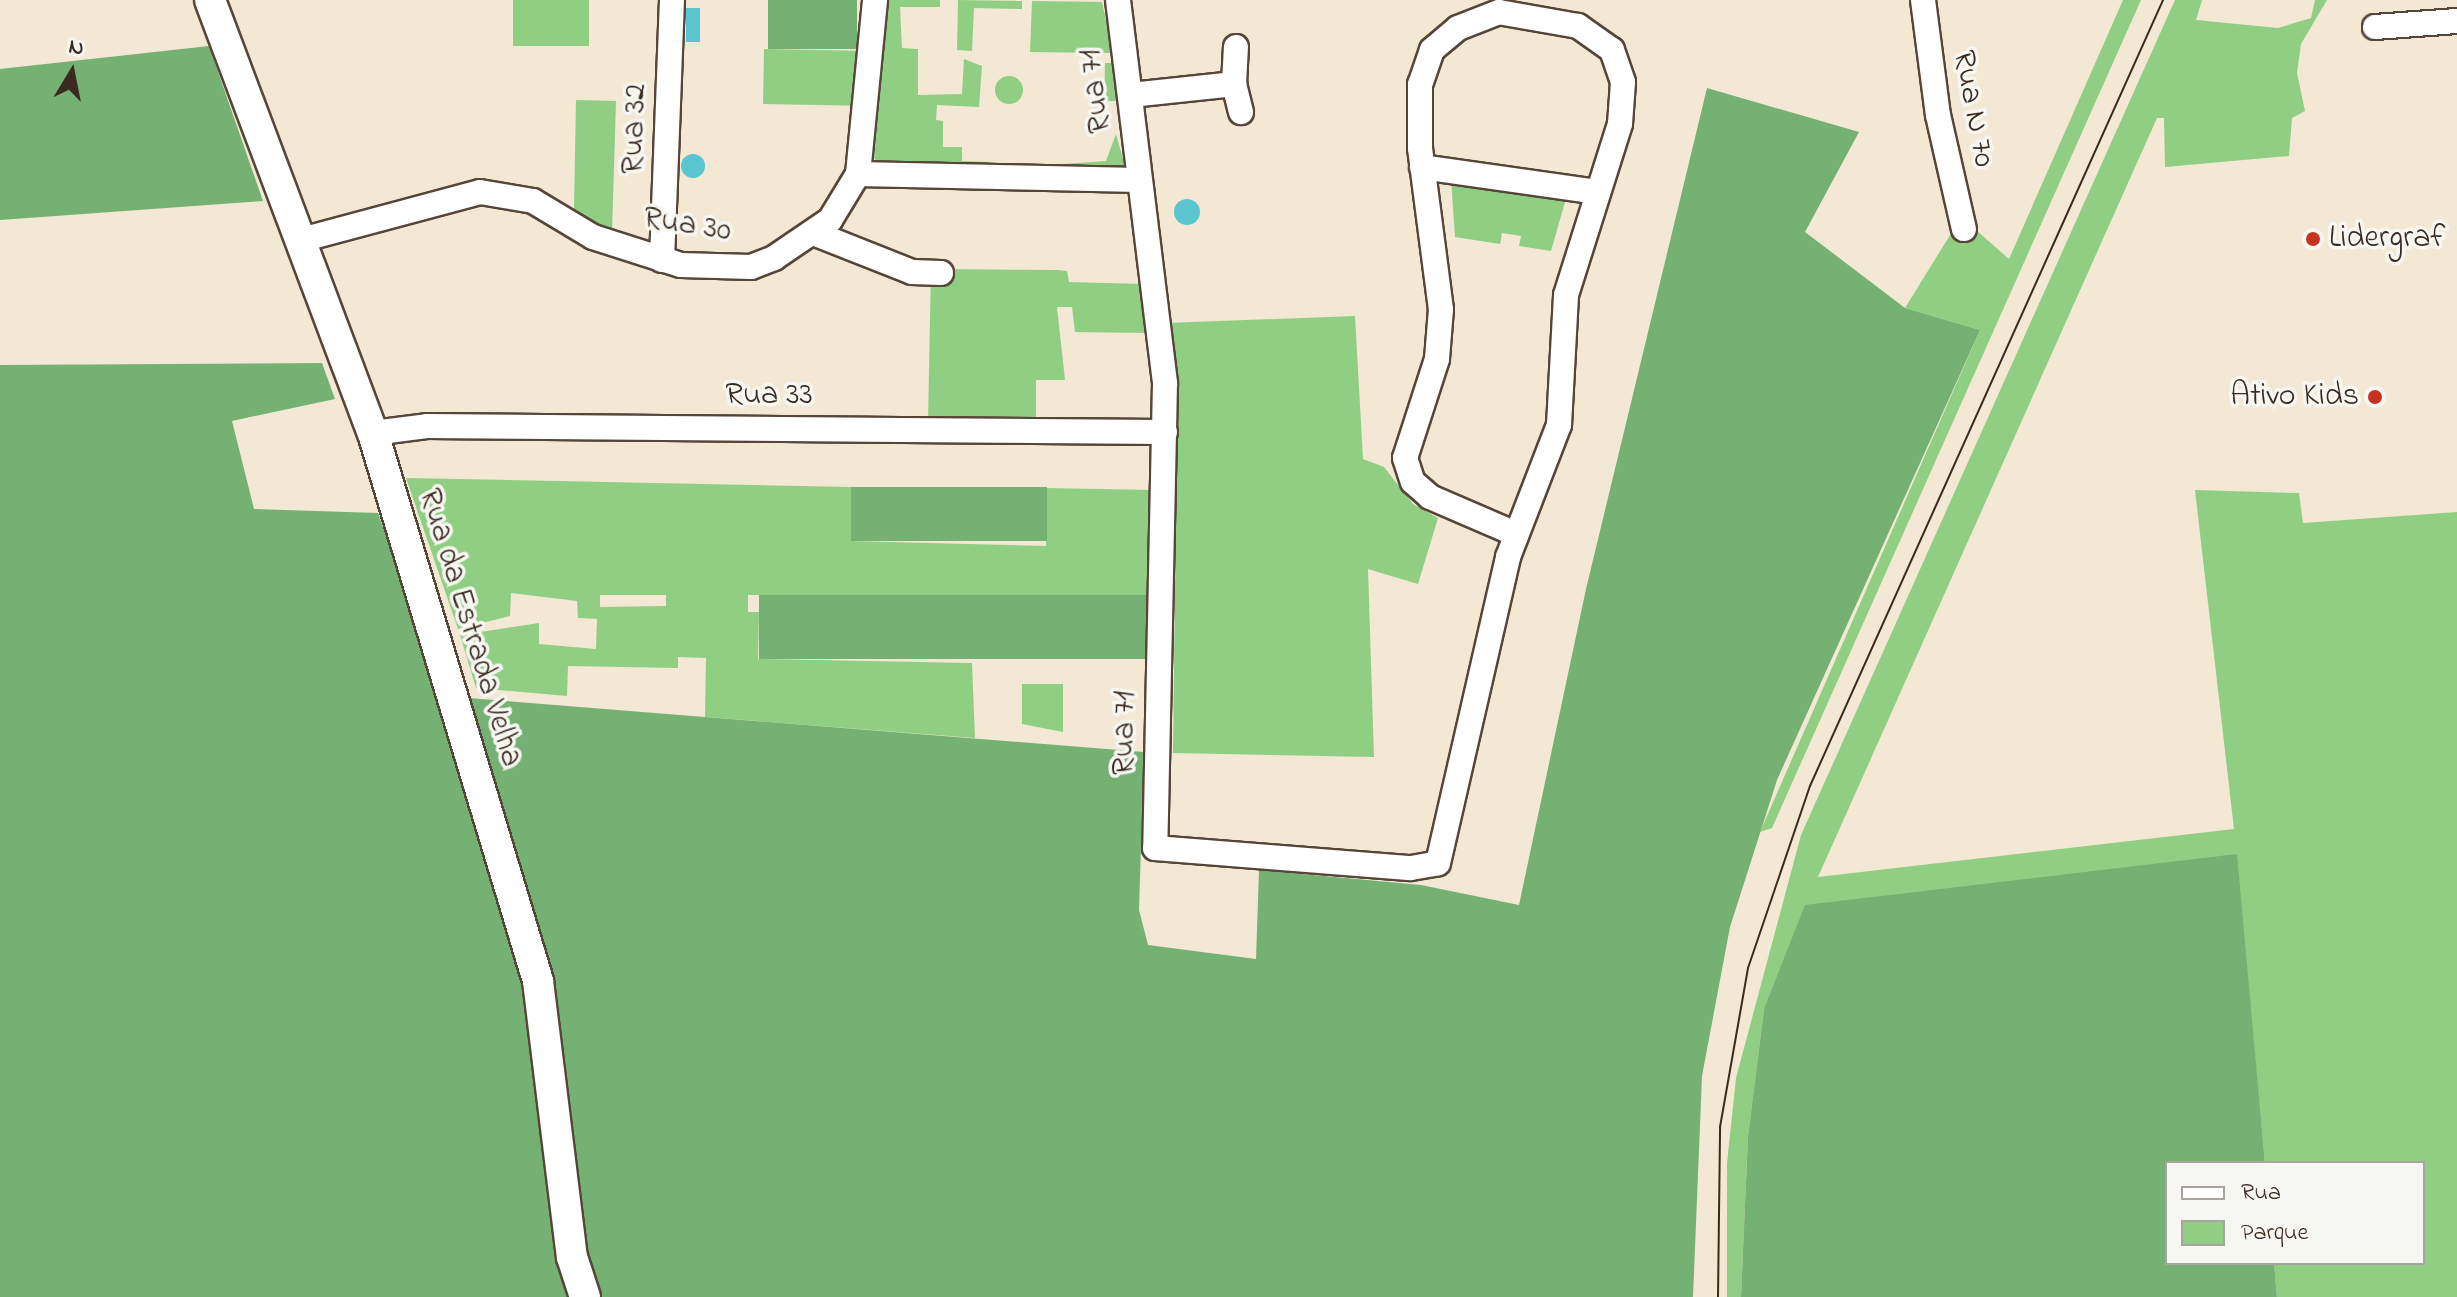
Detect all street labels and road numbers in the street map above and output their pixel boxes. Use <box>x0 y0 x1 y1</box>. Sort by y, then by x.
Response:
street label: Rua 71 <box>1073 47 1121 135</box>
street label: Rua N 70 <box>1942 48 2002 170</box>
street label: Rua 32 <box>615 83 657 175</box>
street label: Rua 30 <box>640 200 734 252</box>
street label: Rua 33 <box>725 377 813 415</box>
street label: Rua da Estrada Velha <box>408 484 530 772</box>
street label: Rua 71 <box>1106 690 1146 776</box>

